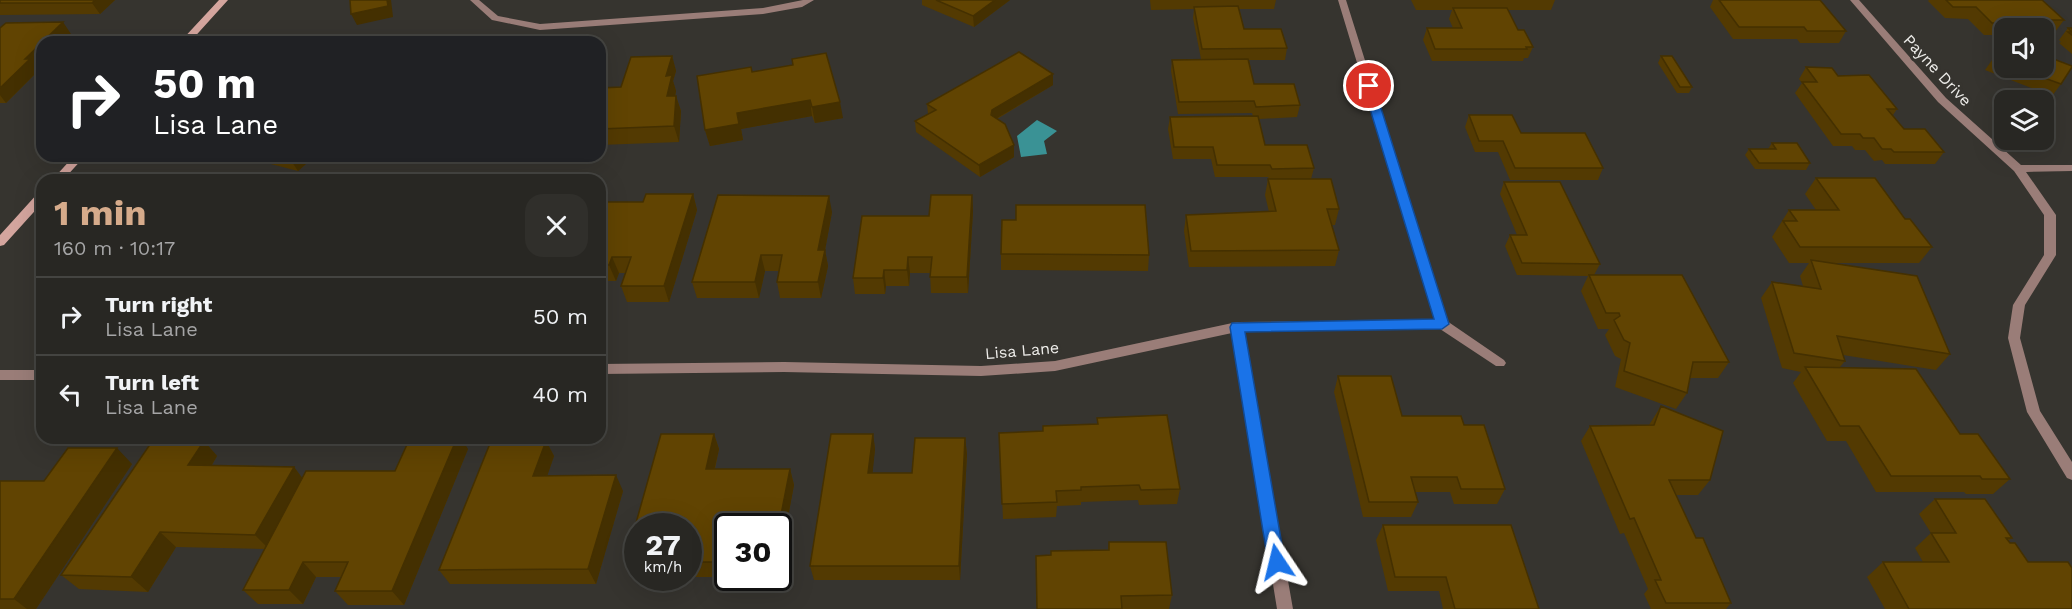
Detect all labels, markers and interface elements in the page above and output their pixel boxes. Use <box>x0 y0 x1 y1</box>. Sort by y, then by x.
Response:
map controls <box>1994 18 2054 150</box>
button: sound <box>1994 18 2054 78</box>
street label: Payne Drive <box>1900 31 1976 110</box>
text: 50 m <box>153 59 256 108</box>
icon: right <box>54 60 132 138</box>
pin <box>1343 60 1394 111</box>
icon: arrive <box>1352 69 1385 102</box>
button: layers <box>1994 90 2054 150</box>
text: Lisa Lane <box>153 109 278 141</box>
text: 1 min <box>54 192 146 234</box>
button: close <box>525 194 588 257</box>
text: 160 m · 10:17 <box>54 236 175 260</box>
text: Turn right <box>105 292 212 317</box>
icon: right <box>54 300 87 333</box>
text: 50 m <box>533 304 588 329</box>
text: Lisa Lane <box>105 317 198 341</box>
street label: Lisa Lane <box>984 338 1060 363</box>
text: Turn left <box>105 370 199 395</box>
icon: left <box>54 378 87 411</box>
text: 40 m <box>532 382 588 407</box>
text: Lisa Lane <box>105 395 198 419</box>
speed limit sign: 30 <box>714 513 792 591</box>
text: 27 <box>645 527 681 562</box>
position arrow <box>1245 530 1309 594</box>
text: km/h <box>644 558 682 576</box>

